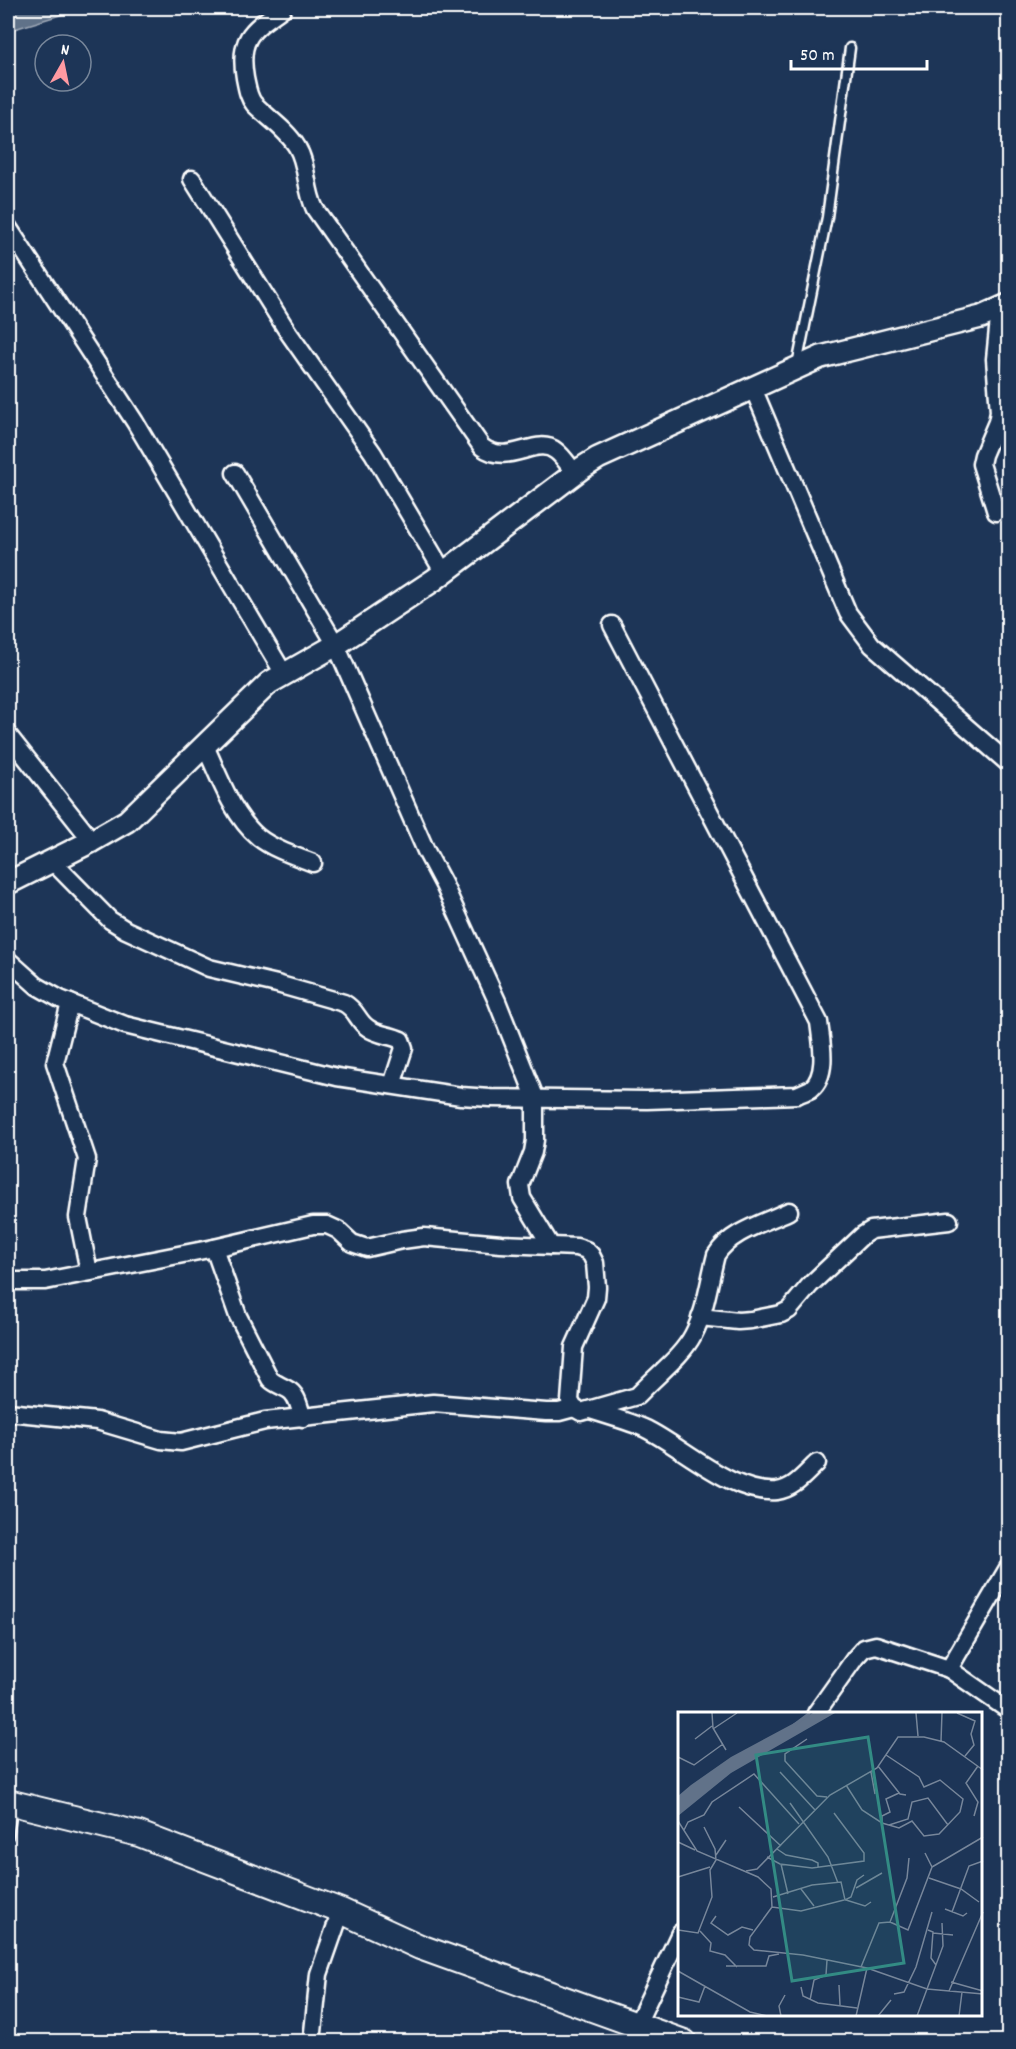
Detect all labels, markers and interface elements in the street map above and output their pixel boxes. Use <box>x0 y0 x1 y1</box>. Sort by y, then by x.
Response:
north arrow <box>33 33 93 93</box>
scale bar <box>791 33 928 71</box>
text: N <box>59 39 71 63</box>
text: 50 m <box>800 44 835 69</box>
inset map <box>678 1712 983 2016</box>

